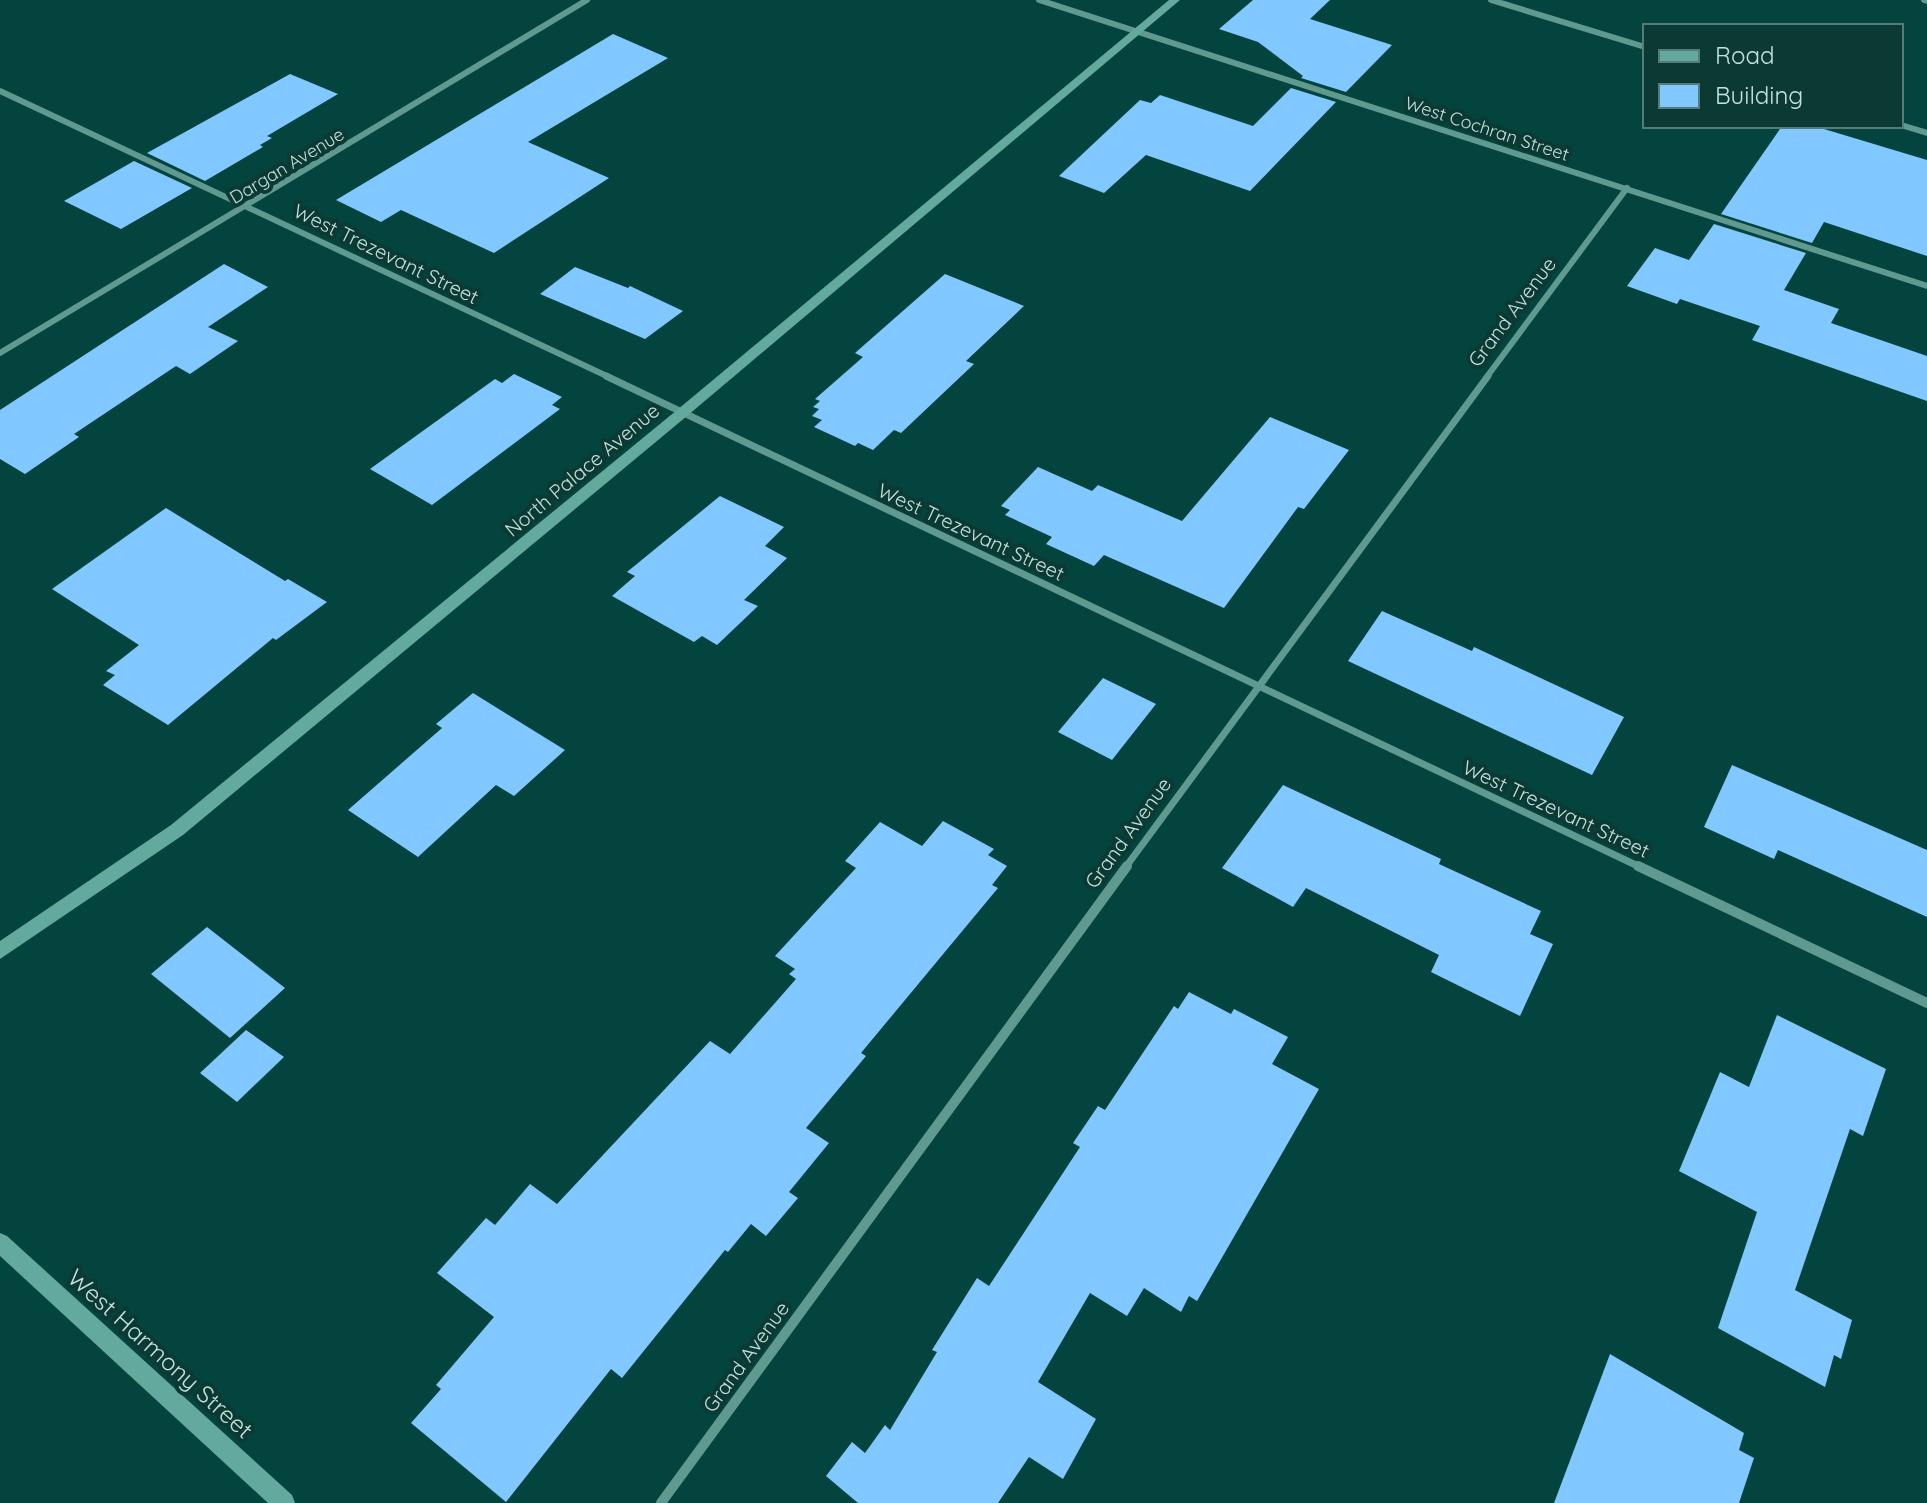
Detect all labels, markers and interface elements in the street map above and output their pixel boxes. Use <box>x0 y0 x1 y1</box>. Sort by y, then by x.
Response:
legend <box>1643 24 1903 128</box>
text: Road <box>1715 40 1775 70</box>
text: Building <box>1715 80 1803 110</box>
street label: West Cochran Street <box>1402 91 1572 166</box>
street label: Dargan Avenue <box>225 122 348 209</box>
street label: West Trezevant Street <box>289 198 483 309</box>
street label: Grand Avenue <box>1462 252 1561 372</box>
street label: North Palace Avenue <box>499 398 664 542</box>
street label: West Trezevant Street <box>874 477 1069 586</box>
street label: West Trezevant Street <box>1459 754 1654 863</box>
street label: Grand Avenue <box>1079 772 1176 893</box>
street label: West Harmony Street <box>62 1262 260 1444</box>
street label: Grand Avenue <box>697 1296 794 1417</box>

